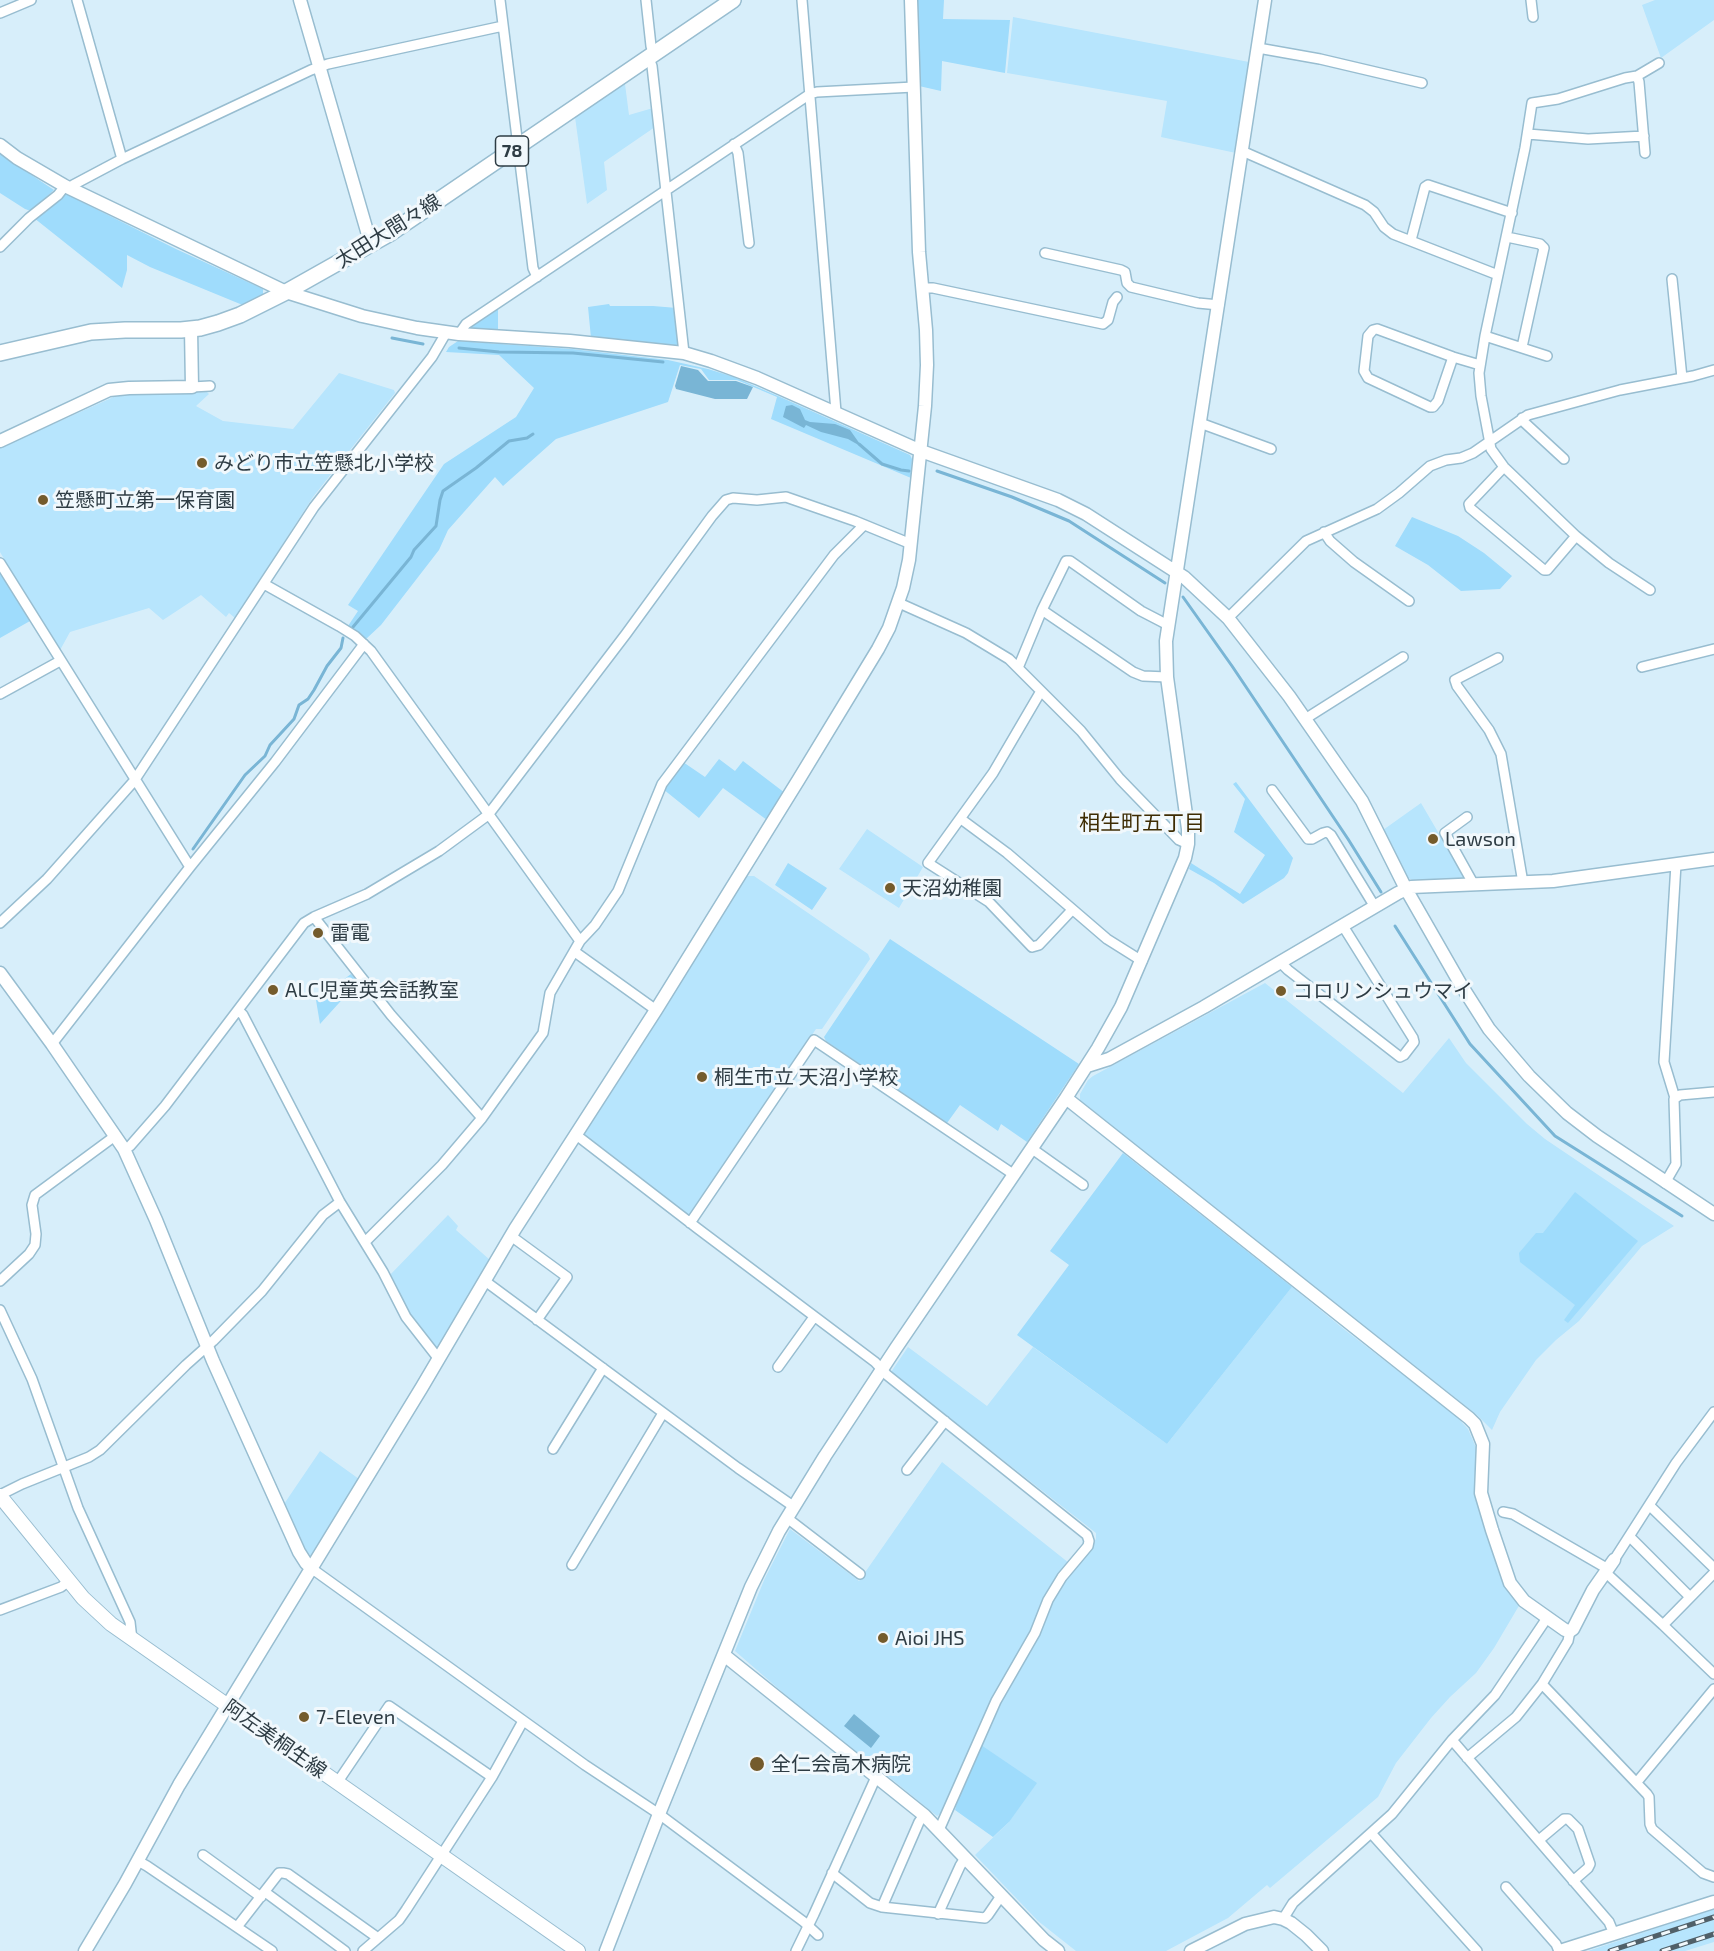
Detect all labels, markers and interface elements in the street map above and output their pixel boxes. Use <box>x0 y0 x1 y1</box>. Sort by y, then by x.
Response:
road number: 78 <box>496 136 528 166</box>
street label: 太田大間々線 <box>331 189 445 273</box>
place label: みどり市立笠懸北小学校 <box>214 451 434 475</box>
marker: みどり市立笠懸北小学校 <box>195 456 209 470</box>
place label: 笠懸町立第一保育園 <box>55 488 235 512</box>
marker: 笠懸町立第一保育園 <box>36 493 50 507</box>
district label: 相生町五丁目 <box>1079 810 1205 836</box>
place label: Lawson <box>1445 827 1516 851</box>
marker: Lawson <box>1426 832 1440 846</box>
place label: 天沼幼稚園 <box>902 876 1002 900</box>
marker: 天沼幼稚園 <box>883 881 897 895</box>
place label: 雷電 <box>330 921 370 945</box>
marker: 雷電 <box>311 926 325 940</box>
place label: ALC児童英会話教室 <box>285 978 459 1002</box>
place label: コロリンシュウマイ <box>1293 979 1473 1003</box>
marker: ALC児童英会話教室 <box>266 983 280 997</box>
marker: コロリンシュウマイ <box>1274 984 1288 998</box>
place label: 桐生市立 天沼小学校 <box>714 1065 898 1089</box>
marker: 桐生市立 天沼小学校 <box>695 1070 709 1084</box>
place label: Aioi JHS <box>895 1626 965 1650</box>
marker: Aioi JHS <box>876 1631 890 1645</box>
street label: 阿左美桐生線 <box>219 1695 331 1783</box>
place label: 7-Eleven <box>316 1705 395 1729</box>
marker: 7-Eleven <box>297 1710 311 1724</box>
place label: 全仁会高木病院 <box>771 1752 911 1776</box>
marker: 全仁会高木病院 <box>748 1755 766 1773</box>

